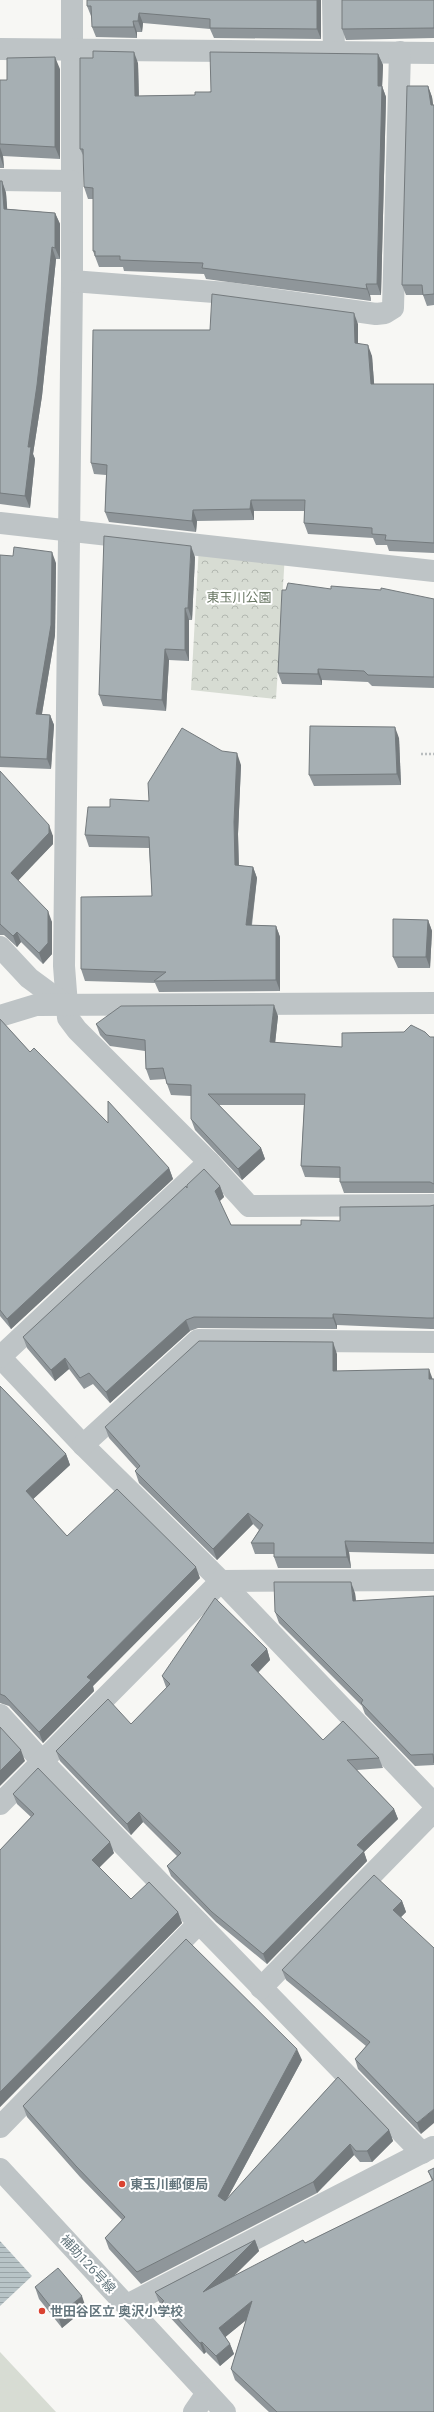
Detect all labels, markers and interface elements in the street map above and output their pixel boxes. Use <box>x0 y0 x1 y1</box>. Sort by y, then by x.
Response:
park label: 東玉川公園 <box>206 590 272 605</box>
place label: 東玉川郵便局 <box>130 2177 208 2192</box>
marker: 東玉川郵便局 <box>117 2179 127 2189</box>
street label: 補助126号線 <box>57 2232 119 2296</box>
place label: 世田谷区立 奥沢小学校 <box>50 2304 183 2319</box>
marker: 世田谷区立 奥沢小学校 <box>37 2306 47 2316</box>

